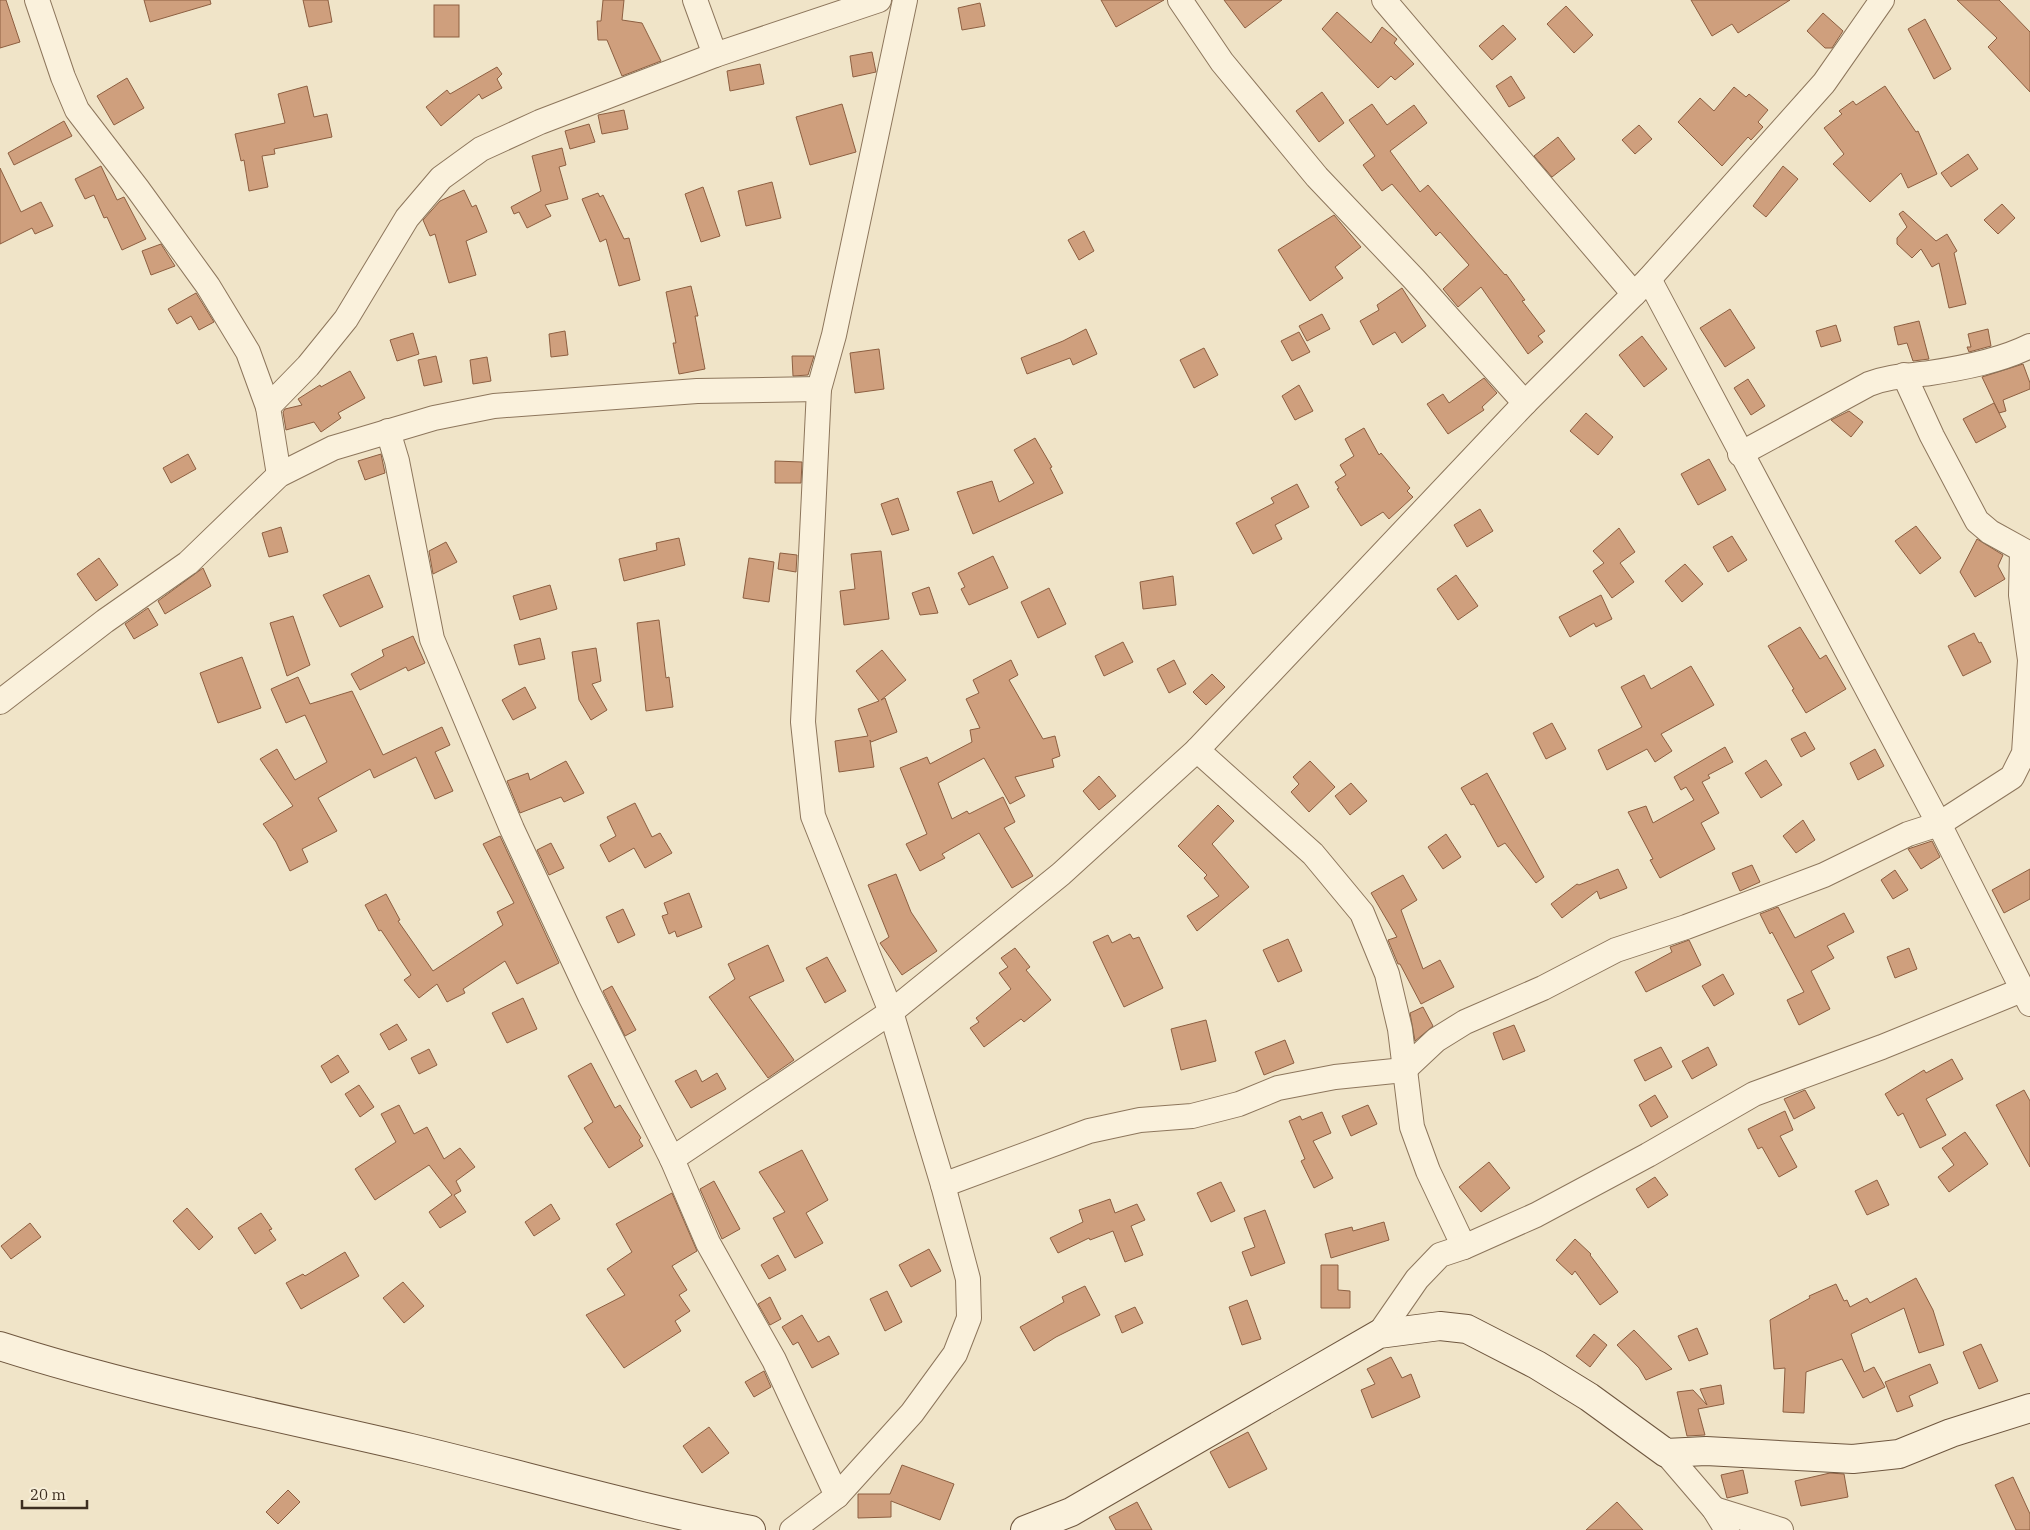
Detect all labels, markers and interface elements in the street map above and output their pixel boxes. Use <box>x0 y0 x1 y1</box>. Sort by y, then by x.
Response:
scale bar <box>22 1478 88 1510</box>
text: 20 m <box>30 1485 66 1504</box>

